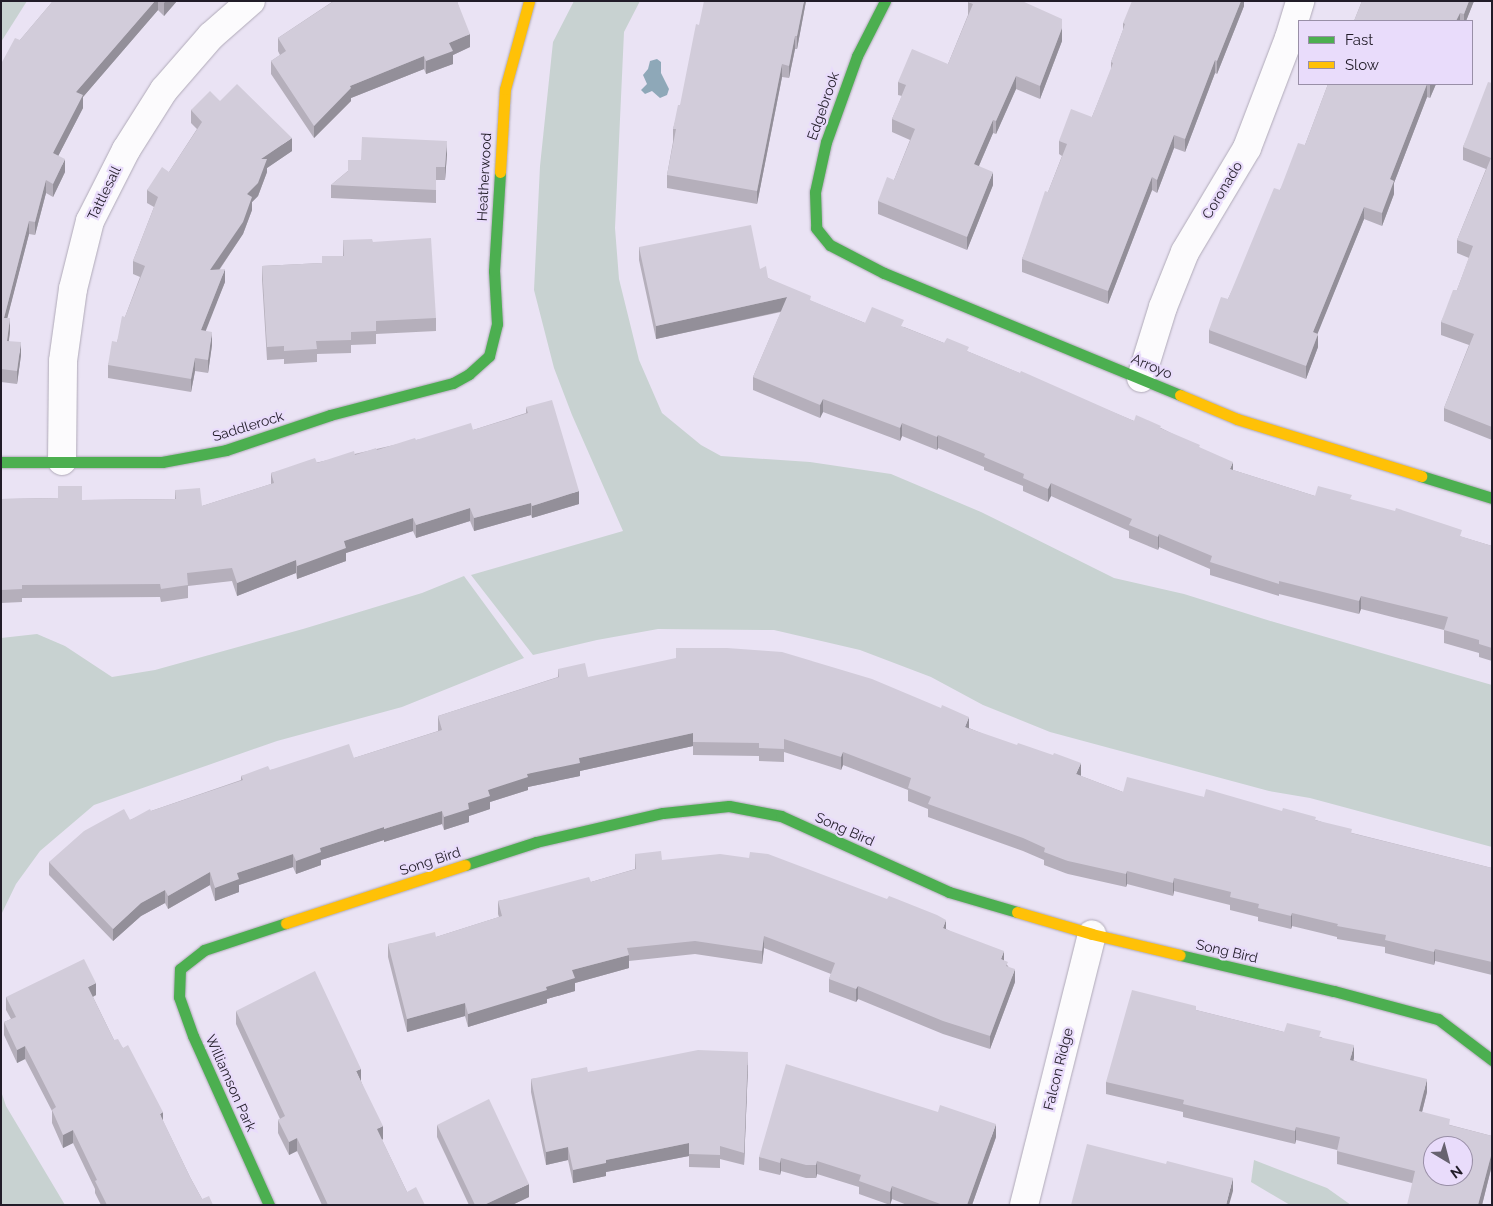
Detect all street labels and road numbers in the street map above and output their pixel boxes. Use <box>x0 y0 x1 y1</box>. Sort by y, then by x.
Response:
street label: Edgebrook <box>803 70 843 142</box>
street label: Heatherwood <box>473 132 495 222</box>
street label: Coronado <box>1198 158 1246 222</box>
street label: Tattlesall <box>84 163 124 223</box>
street label: Arroyo <box>1129 350 1175 382</box>
street label: Saddlerock <box>210 407 286 445</box>
street label: Song Bird <box>813 809 877 849</box>
street label: Song Bird <box>397 843 463 879</box>
street label: Song Bird <box>1194 936 1260 966</box>
street label: Falcon Ridge <box>1040 1026 1076 1112</box>
street label: Williamson Park <box>202 1032 260 1134</box>

